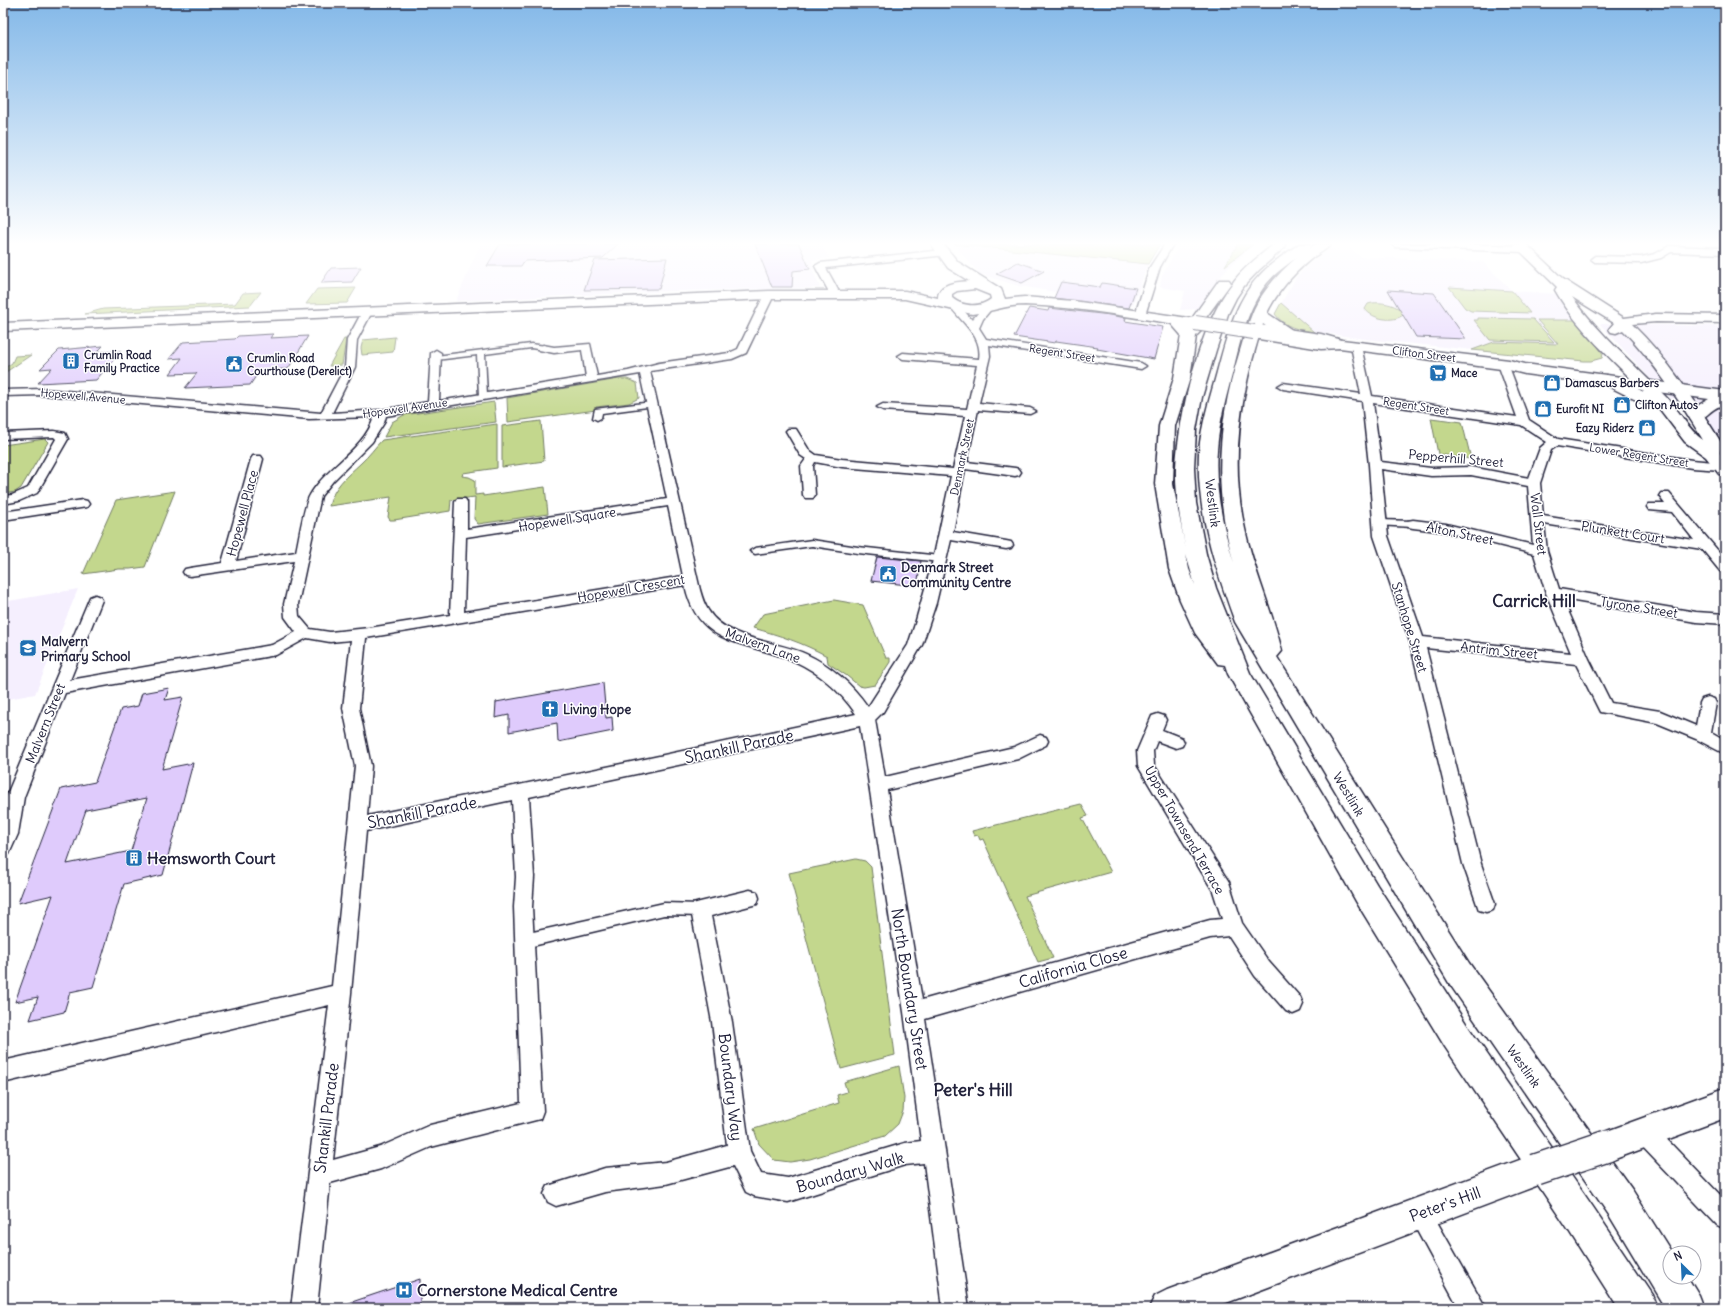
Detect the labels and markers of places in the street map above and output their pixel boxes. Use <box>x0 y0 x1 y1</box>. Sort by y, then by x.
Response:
place label: Crumlin Road Family Practice <box>84 348 160 376</box>
building icon: Crumlin Road Family Practice <box>61 351 81 371</box>
place label: Crumlin Road Courthouse (Derelict) <box>247 351 353 379</box>
public building icon: Crumlin Road Courthouse (Derelict) <box>224 354 244 374</box>
supermarket icon: Mace <box>1428 363 1448 383</box>
place label: Mace <box>1451 366 1477 380</box>
shop icon: Damascus Barbers <box>1542 373 1562 393</box>
place label: Damascus Barbers <box>1565 376 1659 390</box>
shop icon: Clifton Autos <box>1612 395 1632 415</box>
place label: Clifton Autos <box>1635 398 1698 412</box>
shop icon: Eurofit NI <box>1533 399 1553 419</box>
place label: Eurofit NI <box>1556 402 1604 416</box>
shop icon: Eazy Riderz <box>1637 418 1657 438</box>
place label: Eazy Riderz <box>1576 421 1635 436</box>
place label: Denmark Street Community Centre <box>901 559 1011 591</box>
public building icon: Denmark Street Community Centre <box>878 564 898 584</box>
place label: Malvern Primary School <box>41 633 131 665</box>
school or university icon: Malvern Primary School <box>18 638 38 658</box>
church icon: Living Hope <box>540 699 560 719</box>
place label: Living Hope <box>563 701 631 718</box>
building icon: Hemsworth Court <box>124 848 144 868</box>
place label: Hemsworth Court <box>147 848 276 868</box>
hospital icon: Cornerstone Medical Centre <box>394 1280 414 1300</box>
place label: Cornerstone Medical Centre <box>417 1280 618 1300</box>

